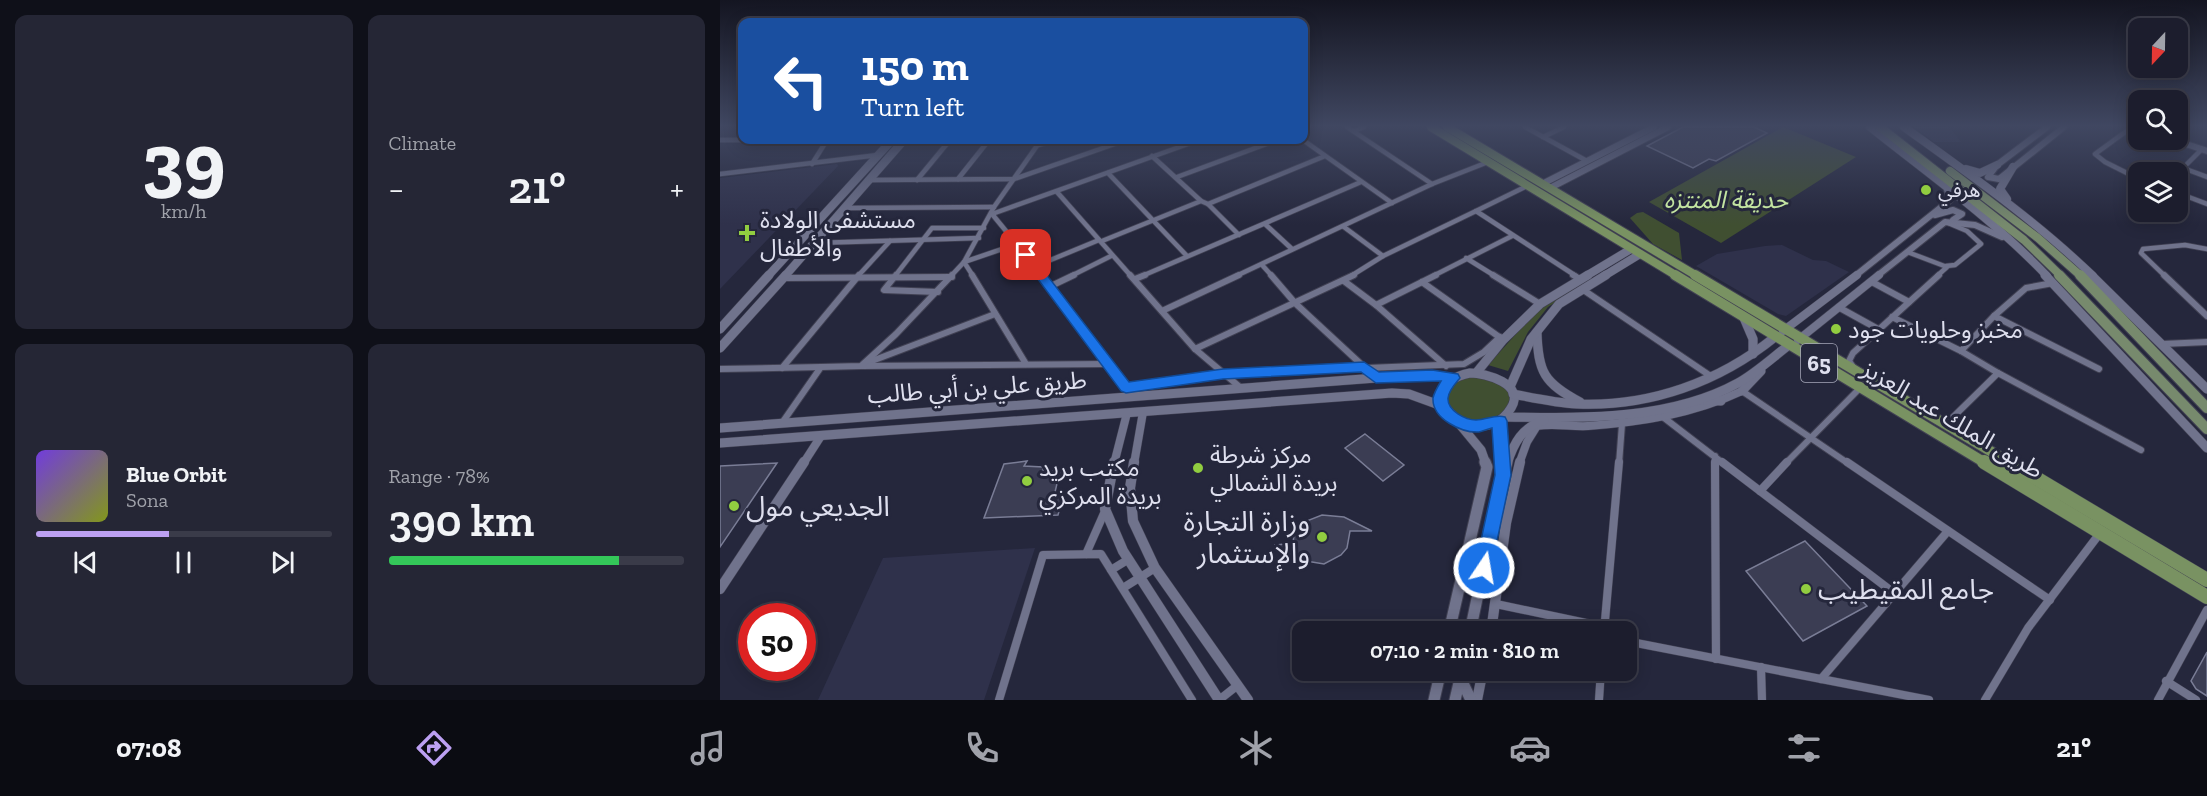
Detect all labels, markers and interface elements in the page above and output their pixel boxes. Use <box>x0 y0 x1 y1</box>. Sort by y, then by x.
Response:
north arrow <box>2128 18 2188 78</box>
map controls <box>2128 18 2188 222</box>
text: 150 m <box>861 40 969 91</box>
icon: left <box>762 42 840 120</box>
button: search <box>2128 90 2188 150</box>
text: Turn left <box>861 91 964 123</box>
text: 39 <box>142 113 225 207</box>
text: Climate <box>389 131 456 155</box>
text: 21° <box>508 161 566 215</box>
button: layers <box>2128 162 2188 222</box>
text: − <box>389 169 404 208</box>
text: + <box>670 169 684 208</box>
place label: هرفي <box>1938 178 1980 206</box>
marker: هرفي <box>1919 183 1933 197</box>
park label: حديقة المنتزه <box>1664 185 1789 214</box>
text: km/h <box>161 199 207 223</box>
place label: مستشفى الولادة والأطفال <box>760 205 916 262</box>
marker: مستشفى الولادة والأطفال <box>738 224 756 242</box>
pin <box>1000 229 1051 280</box>
icon: arrive <box>1009 238 1042 271</box>
place label: مخبز وحلويات جود <box>1848 315 2023 344</box>
marker: مخبز وحلويات جود <box>1829 322 1843 336</box>
road number: 65 <box>1801 344 1837 382</box>
street label: طريق الملك عبد العزيز <box>1856 353 2049 485</box>
street label: طريق علي بن أبي طالب <box>866 364 1088 414</box>
place label: مركز شرطة بريدة الشمالي <box>1210 440 1337 501</box>
place label: مكتب بريد بريدة المركزي <box>1039 453 1161 514</box>
text: Blue Orbit <box>126 461 226 488</box>
marker: مركز شرطة بريدة الشمالي <box>1191 461 1205 475</box>
text: Range · 78% <box>389 464 490 488</box>
marker: مكتب بريد بريدة المركزي <box>1020 474 1034 488</box>
text: Sona <box>126 488 168 512</box>
place label: الجديعي مول <box>746 490 890 527</box>
text: 390 km <box>389 494 534 548</box>
marker: الجديعي مول <box>727 499 741 513</box>
place label: وزارة التجارة والإستثمار <box>1184 505 1310 572</box>
marker: وزارة التجارة والإستثمار <box>1315 530 1329 544</box>
position arrow <box>1452 536 1516 600</box>
icon: previous <box>69 546 102 579</box>
icon: pause <box>167 546 200 579</box>
icon: next <box>266 546 299 579</box>
place label: جامع المقيطيب <box>1818 573 1994 610</box>
marker: جامع المقيطيب <box>1799 582 1813 596</box>
speed limit sign: 50 <box>738 603 816 681</box>
text: 07:10 · 2 min · 810 m <box>1370 637 1559 664</box>
icon: directions <box>413 727 455 769</box>
icon: music <box>687 727 729 769</box>
icon: phone <box>961 727 1003 769</box>
icon: climate <box>1235 727 1277 769</box>
icon: car <box>1509 727 1551 769</box>
icon: filters <box>1783 727 1825 769</box>
text: 07:08 <box>116 732 182 764</box>
text: 21° <box>2056 732 2091 764</box>

